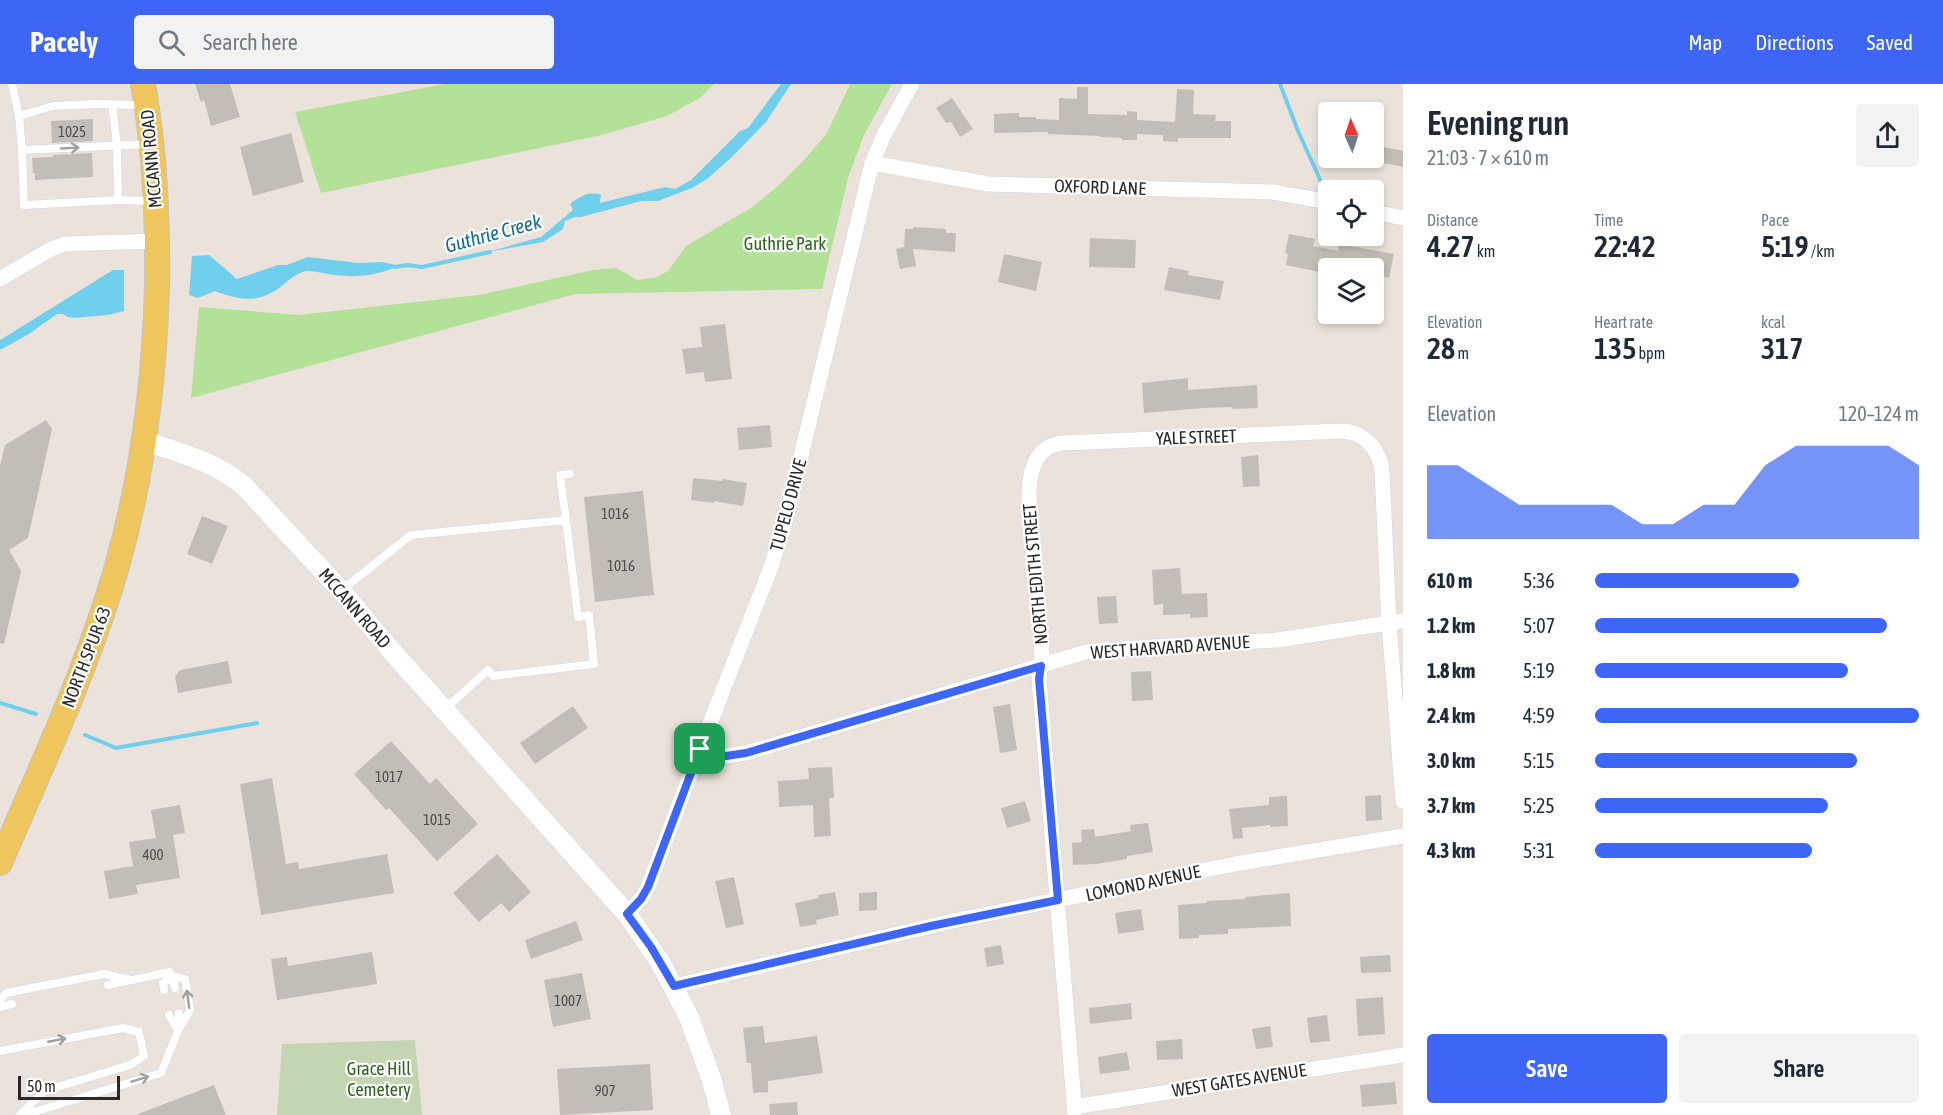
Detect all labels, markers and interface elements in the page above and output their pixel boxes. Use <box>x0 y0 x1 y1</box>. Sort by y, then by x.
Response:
search box <box>134 15 554 69</box>
text: Pacely <box>30 26 98 58</box>
icon: search <box>155 26 188 59</box>
text: Search here <box>203 29 298 55</box>
text: Map <box>1688 30 1722 54</box>
text: Directions <box>1755 30 1834 54</box>
text: Saved <box>1867 30 1913 54</box>
north arrow <box>1318 102 1384 168</box>
map controls <box>1318 102 1384 324</box>
text: Evening run <box>1427 104 1569 142</box>
button: share <box>1856 104 1919 167</box>
street label: MCCANN ROAD <box>136 109 166 209</box>
house number: 1025 <box>58 123 86 140</box>
one-way arrow <box>59 142 79 153</box>
text: 21:03 · 7 × 610 m <box>1427 146 1549 169</box>
street label: OXFORD LANE <box>1054 175 1147 199</box>
button: locate <box>1318 180 1384 246</box>
water label: Guthrie Creek <box>442 209 544 257</box>
text: Distance <box>1427 211 1478 229</box>
text: Time <box>1594 211 1623 229</box>
text: Pace <box>1761 211 1789 229</box>
text: 4.27 <box>1427 229 1475 263</box>
text: 22:42 <box>1594 229 1656 263</box>
text: 5:19 <box>1761 229 1809 263</box>
park label: Guthrie Park <box>744 233 826 254</box>
text: km <box>1475 242 1495 260</box>
text: /km <box>1809 242 1835 260</box>
button: layers <box>1318 258 1384 324</box>
text: Elevation <box>1427 313 1482 331</box>
text: Heart rate <box>1594 313 1653 331</box>
text: kcal <box>1761 313 1785 331</box>
text: 28 <box>1427 331 1455 365</box>
text: 135 <box>1594 331 1636 365</box>
text: 317 <box>1761 331 1803 365</box>
text: m <box>1455 344 1469 362</box>
text: bpm <box>1636 344 1665 362</box>
text: Elevation <box>1427 402 1496 425</box>
text: 120–124 m <box>1838 402 1919 425</box>
street label: YALE STREET <box>1155 425 1237 449</box>
street label: TUPELO DRIVE <box>766 456 810 553</box>
street label: NORTH EDITH STREET <box>1018 502 1052 646</box>
house number: 1016 <box>601 505 629 522</box>
house number: 1016 <box>607 557 635 574</box>
street label: MCCANN ROAD <box>315 564 395 652</box>
text: 610 m <box>1427 569 1472 592</box>
text: 5:36 <box>1523 569 1555 592</box>
street label: NORTH SPUR 63 <box>57 604 115 710</box>
text: 1.2 km <box>1427 614 1475 637</box>
text: 5:07 <box>1523 614 1555 637</box>
street label: WEST HARVARD AVENUE <box>1090 631 1251 663</box>
text: 1.8 km <box>1427 659 1475 682</box>
text: 5:19 <box>1523 659 1555 682</box>
text: 2.4 km <box>1427 704 1475 727</box>
text: 4:59 <box>1523 704 1555 727</box>
pin <box>674 723 725 774</box>
icon: arrive <box>683 732 716 765</box>
text: 3.0 km <box>1427 749 1475 772</box>
text: 5:15 <box>1523 749 1555 772</box>
house number: 1017 <box>375 768 403 785</box>
text: 3.7 km <box>1427 794 1475 817</box>
text: 5:25 <box>1523 794 1555 817</box>
house number: 1015 <box>423 811 451 828</box>
text: 4.3 km <box>1427 839 1475 862</box>
text: 5:31 <box>1523 839 1555 862</box>
house number: 400 <box>142 846 164 863</box>
street label: LOMOND AVENUE <box>1084 861 1203 905</box>
one-way arrow <box>182 990 193 1010</box>
house number: 1007 <box>554 992 582 1009</box>
one-way arrow <box>47 1034 67 1045</box>
button: Save <box>1427 1034 1667 1103</box>
button: Share <box>1679 1034 1919 1103</box>
park label: Grace Hill Cemetery <box>347 1058 411 1100</box>
street label: WEST GATES AVENUE <box>1170 1059 1308 1101</box>
scale bar <box>18 1073 120 1100</box>
one-way arrow <box>130 1073 149 1084</box>
text: 50 m <box>27 1077 56 1095</box>
house number: 907 <box>594 1082 616 1099</box>

